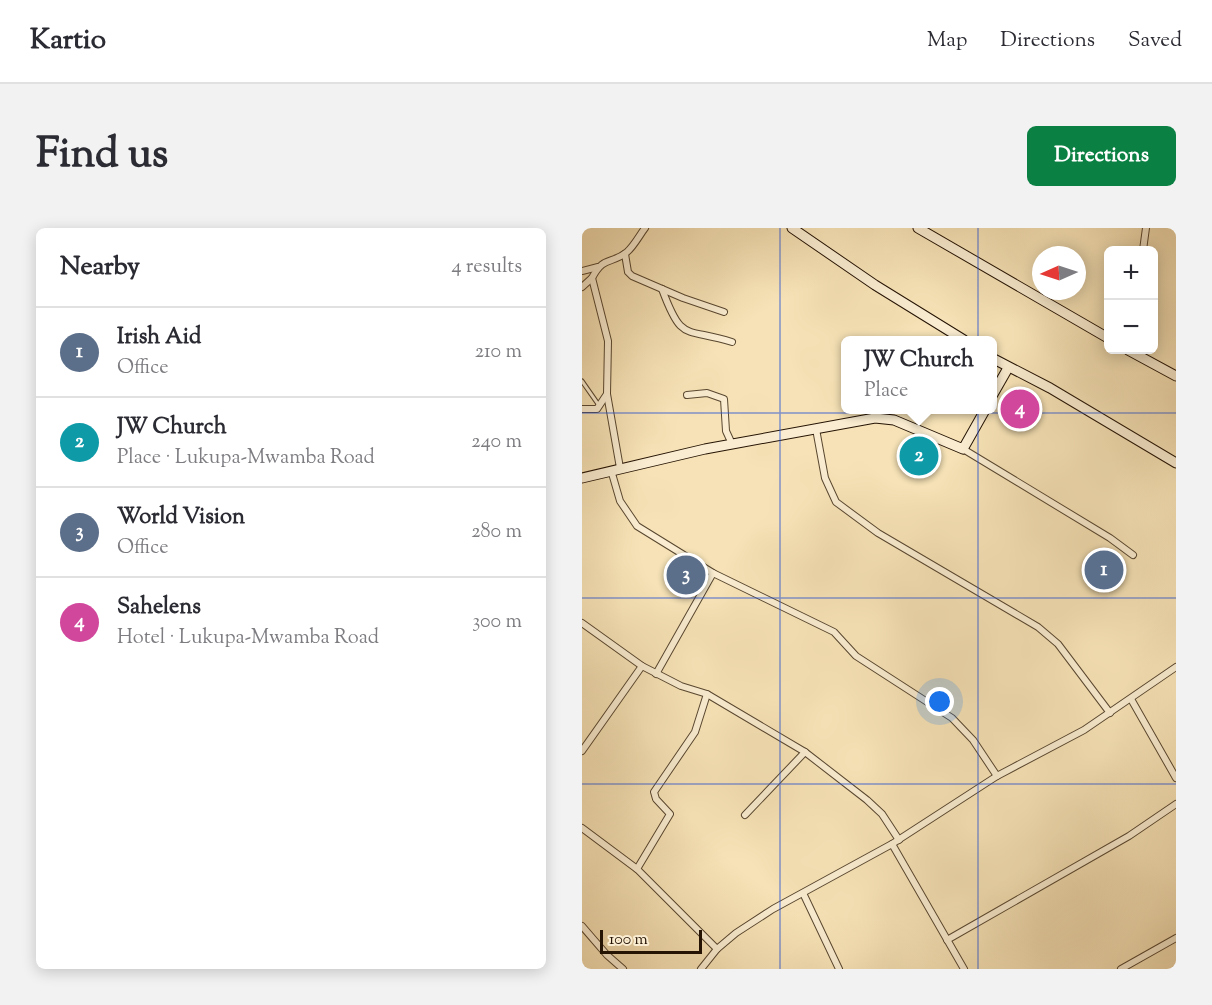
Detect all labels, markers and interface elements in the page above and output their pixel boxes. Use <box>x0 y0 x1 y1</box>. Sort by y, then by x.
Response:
text: Kartio <box>30 21 106 61</box>
text: Map <box>927 26 967 56</box>
text: Directions <box>1000 26 1095 56</box>
text: Saved <box>1128 26 1182 56</box>
text: Find us <box>36 126 168 186</box>
button: Directions <box>1027 126 1176 186</box>
north arrow <box>1032 246 1086 300</box>
map controls <box>1104 246 1158 354</box>
button: + <box>1104 246 1158 300</box>
text: Nearby <box>60 249 140 286</box>
text: 4 results <box>451 253 522 282</box>
button: − <box>1104 300 1158 354</box>
text: Irish Aid <box>117 322 201 354</box>
popup <box>841 336 997 414</box>
text: 1 <box>76 338 83 367</box>
text: 210 m <box>475 338 522 367</box>
text: JW Church <box>864 345 974 377</box>
text: Office <box>117 354 169 383</box>
text: Place <box>864 377 908 406</box>
pin: 4 <box>1000 386 1040 432</box>
text: JW Church <box>117 412 227 444</box>
text: 2 <box>75 428 84 457</box>
text: 240 m <box>471 428 522 457</box>
pin: 2 <box>900 434 938 478</box>
text: Place · Lukupa-Mwamba Road <box>117 444 375 473</box>
text: World Vision <box>117 502 245 534</box>
text: 3 <box>75 518 84 547</box>
text: 280 m <box>471 518 522 547</box>
text: Office <box>117 534 169 563</box>
pin: 1 <box>1084 548 1124 592</box>
pin: 3 <box>666 552 706 598</box>
text: Sahelens <box>117 592 201 624</box>
text: 4 <box>74 608 85 637</box>
text: 300 m <box>472 608 522 637</box>
text: Hotel · Lukupa-Mwamba Road <box>117 624 379 653</box>
your location <box>925 687 954 716</box>
scale bar <box>600 927 702 954</box>
text: 100 m <box>609 929 648 952</box>

